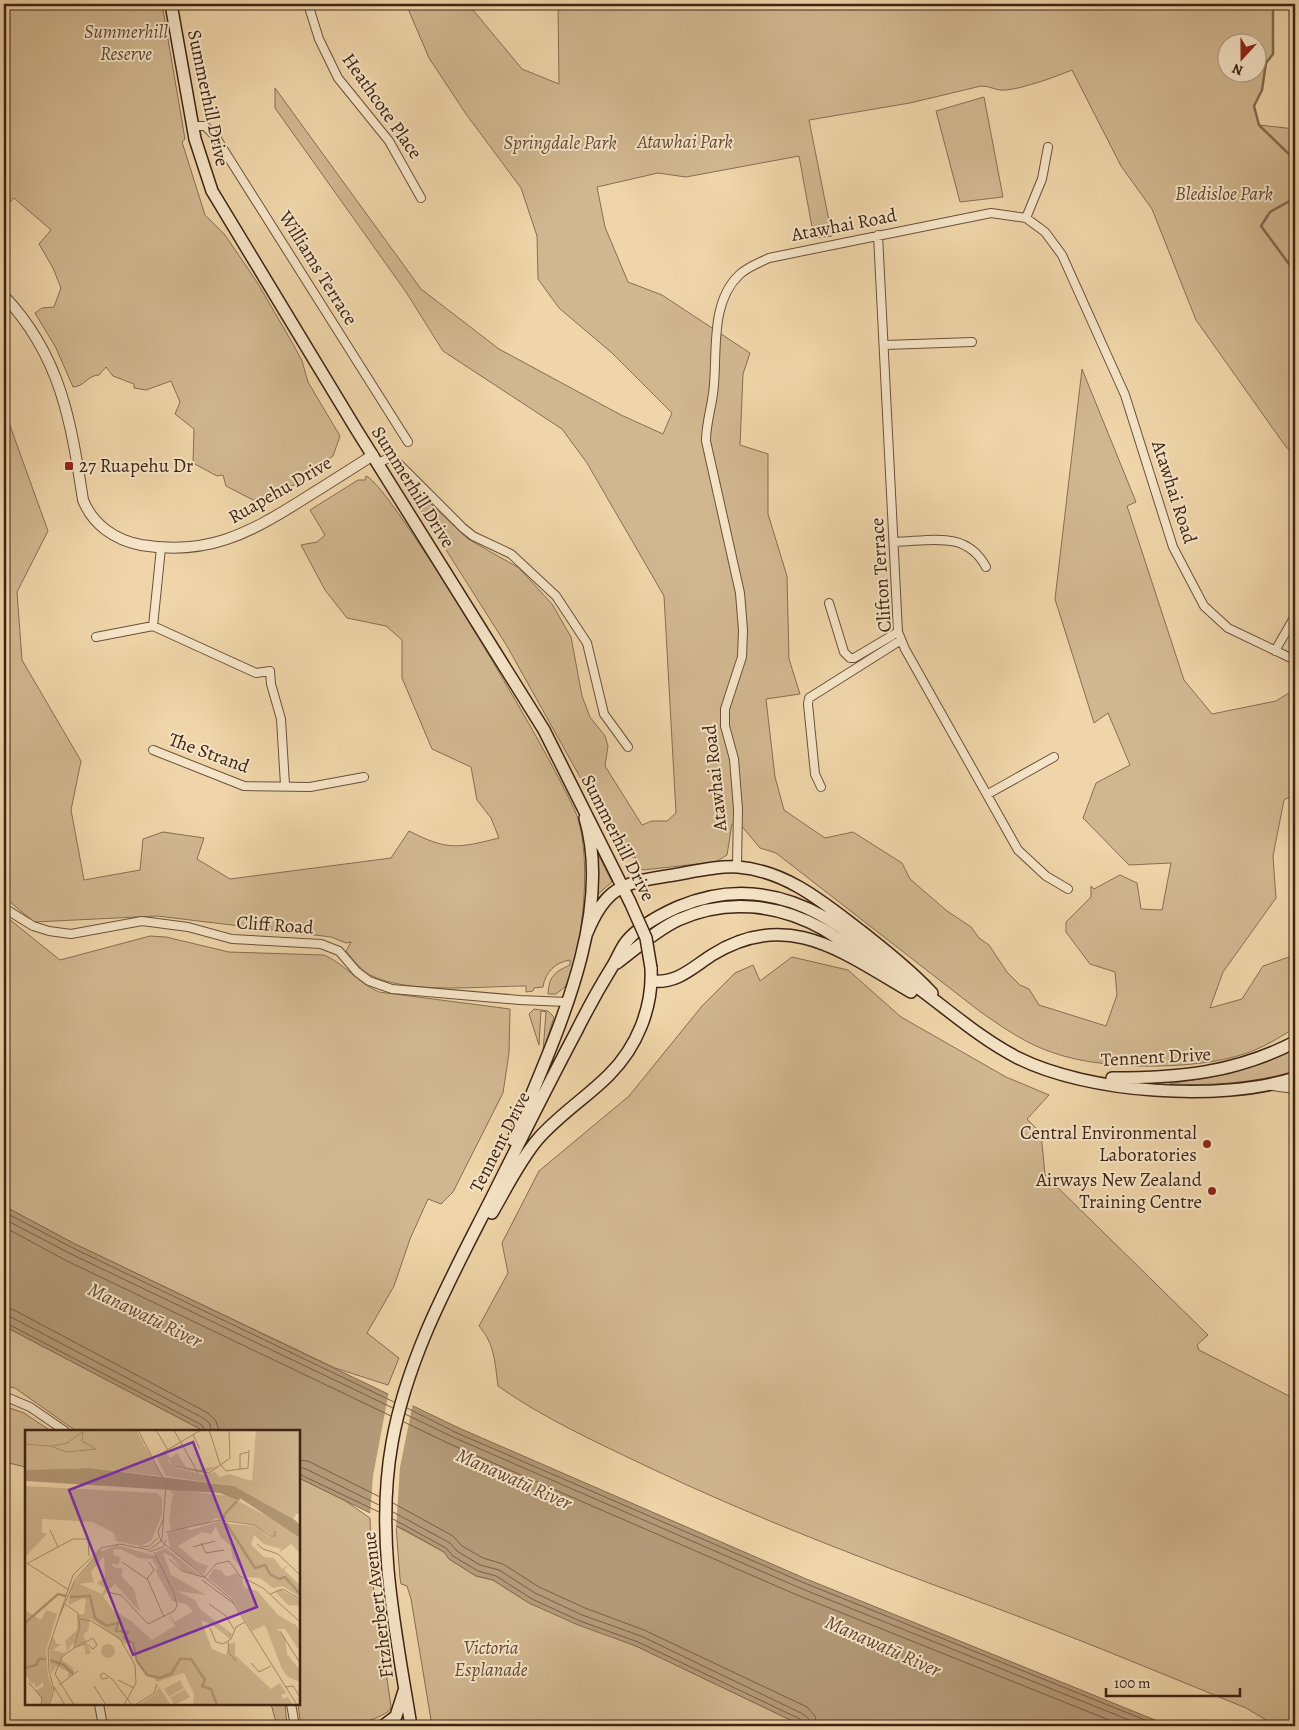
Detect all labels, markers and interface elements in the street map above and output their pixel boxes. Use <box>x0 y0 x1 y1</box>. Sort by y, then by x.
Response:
park label: Summerhill Reserve <box>84 19 168 67</box>
street label: Summerhill Drive <box>181 27 235 169</box>
north arrow <box>1216 32 1266 82</box>
street label: Heathcote Place <box>336 48 428 164</box>
text: N <box>1229 59 1246 80</box>
park label: Atawhai Park <box>636 129 733 155</box>
park label: Springdale Park <box>503 130 617 156</box>
park label: Bledisloe Park <box>1175 181 1273 207</box>
street label: Atawhai Road <box>788 202 900 248</box>
street label: Williams Terrace <box>272 205 364 330</box>
street label: Summerhill Drive <box>365 421 461 553</box>
street label: Atawhai Road <box>1145 436 1203 548</box>
street label: Ruapehu Drive <box>223 450 337 530</box>
place label: 27 Ruapehu Dr <box>79 453 193 479</box>
marker: 27 Ruapehu Dr <box>63 460 75 472</box>
street label: Clifton Terrace <box>864 517 898 633</box>
street label: Atawhai Road <box>696 723 734 834</box>
street label: The Strand <box>165 726 254 780</box>
street label: Summerhill Drive <box>575 770 661 906</box>
street label: Cliff Road <box>236 909 315 941</box>
street label: Tennent Drive <box>1100 1041 1212 1073</box>
street label: Tennent Drive <box>463 1087 537 1197</box>
place label: Central Environmental Laboratories <box>1020 1120 1197 1168</box>
marker: Central Environmental Laboratories <box>1201 1138 1213 1150</box>
place label: Airways New Zealand Training Centre <box>1035 1167 1203 1215</box>
marker: Airways New Zealand Training Centre <box>1206 1185 1218 1197</box>
water label: Manawatū River <box>83 1276 208 1355</box>
inset map <box>25 1430 300 1705</box>
water label: Manawatū River <box>452 1441 577 1517</box>
street label: Fitzherbert Avenue <box>356 1530 400 1680</box>
water label: Manawatū River <box>821 1608 946 1684</box>
park label: Victoria Esplanade <box>454 1635 528 1683</box>
scale bar <box>1106 1665 1240 1697</box>
text: 100 m <box>1114 1673 1151 1693</box>

